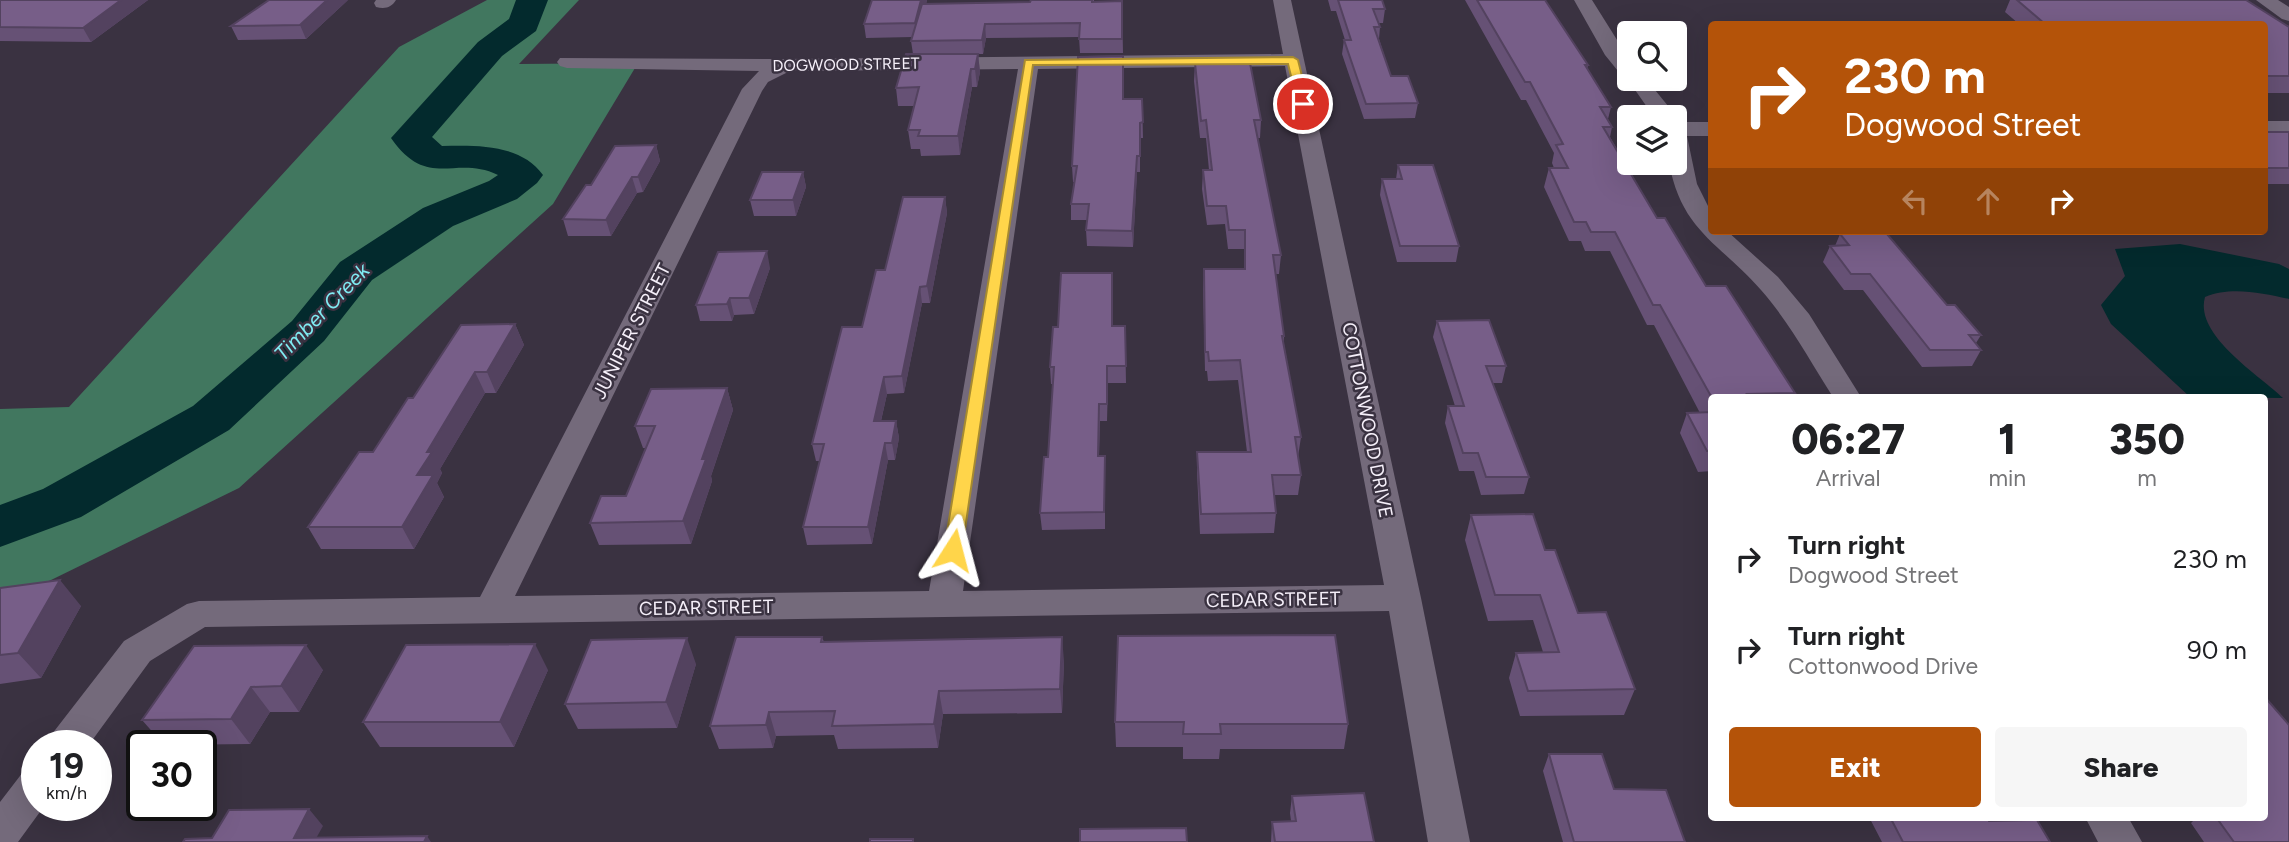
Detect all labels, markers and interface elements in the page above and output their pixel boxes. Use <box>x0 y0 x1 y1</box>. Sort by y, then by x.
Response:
map controls <box>1617 21 1687 175</box>
button: search <box>1617 21 1687 91</box>
text: 230 m <box>1844 46 1986 105</box>
icon: right <box>1729 49 1820 140</box>
street label: DOGWOOD STREET <box>772 54 920 75</box>
pin <box>1273 74 1333 134</box>
icon: arrive <box>1284 85 1322 123</box>
button: layers <box>1617 105 1687 175</box>
text: Dogwood Street <box>1844 106 2081 144</box>
icon: left <box>1896 182 1934 220</box>
icon: ahead <box>1969 182 2007 220</box>
icon: right <box>2042 182 2080 220</box>
water label: Timber Creek <box>269 257 375 366</box>
street label: JUNIPER STREET <box>587 259 676 403</box>
street label: COTTONWOOD DRIVE <box>1337 320 1398 520</box>
text: 06:27 <box>1791 414 1905 465</box>
text: 1 <box>1998 414 2016 465</box>
text: 350 <box>2109 414 2185 465</box>
text: Arrival <box>1816 464 1881 492</box>
text: min <box>1988 464 2026 492</box>
text: m <box>2137 464 2157 492</box>
position arrow <box>916 513 990 587</box>
text: Turn right <box>1788 529 1905 561</box>
icon: right <box>1729 540 1767 578</box>
text: 230 m <box>2173 543 2247 575</box>
text: Dogwood Street <box>1788 561 1959 589</box>
street label: CEDAR STREET <box>1206 587 1341 612</box>
street label: CEDAR STREET <box>639 595 774 620</box>
text: Turn right <box>1788 620 1905 652</box>
icon: right <box>1729 631 1767 669</box>
text: 90 m <box>2187 634 2247 666</box>
text: Cottonwood Drive <box>1788 652 1978 680</box>
button: Exit <box>1729 727 1981 807</box>
button: Share <box>1995 727 2247 807</box>
speed limit sign: 30 <box>126 730 217 821</box>
text: 19 <box>49 745 84 787</box>
text: km/h <box>46 782 87 804</box>

